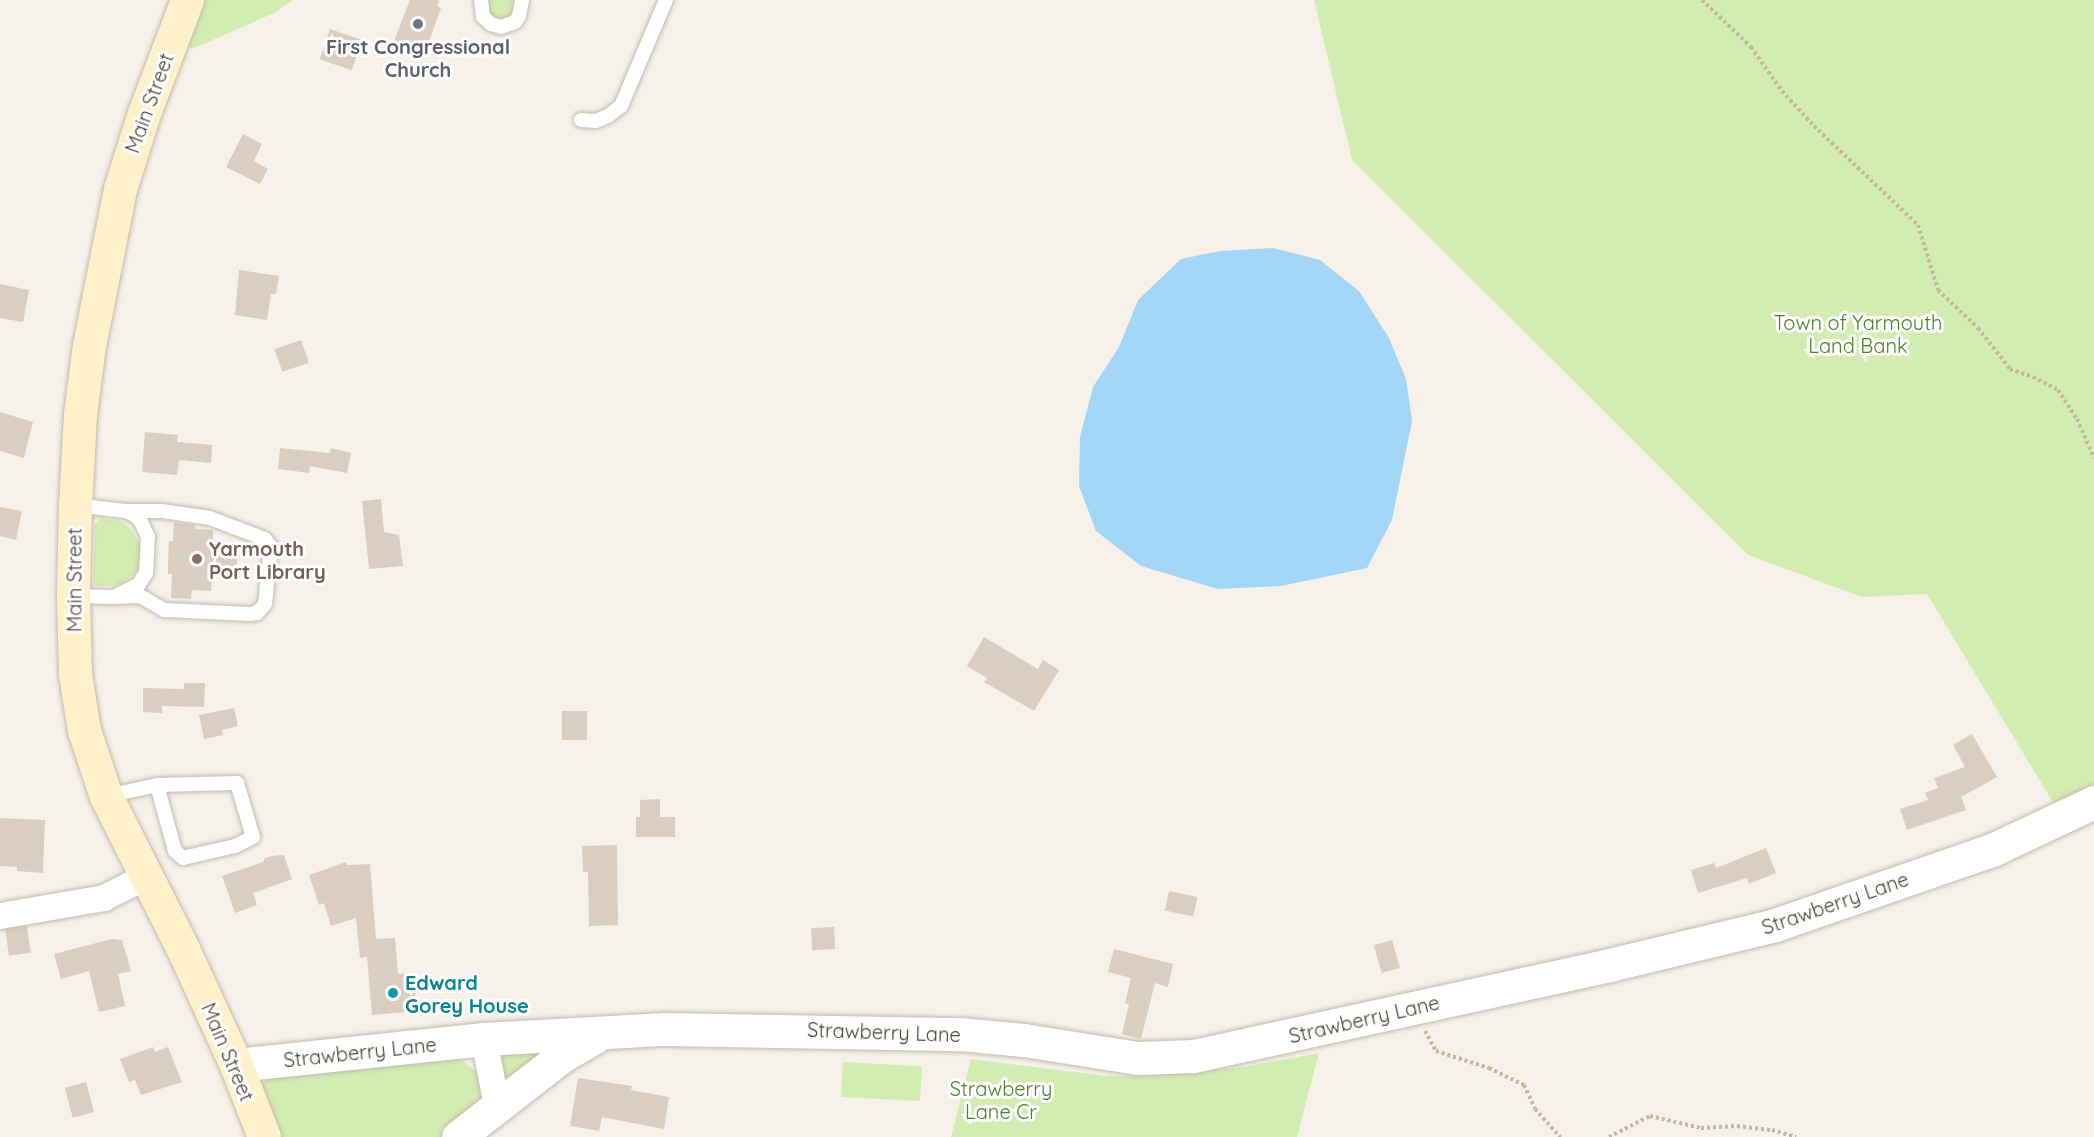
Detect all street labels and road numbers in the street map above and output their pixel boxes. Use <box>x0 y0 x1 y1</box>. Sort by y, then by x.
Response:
street label: Main Street <box>120 50 178 156</box>
street label: Main Street <box>62 528 86 632</box>
street label: Strawberry Lane <box>1758 867 1912 939</box>
street label: Strawberry Lane <box>1286 990 1442 1048</box>
street label: Main Street <box>197 999 259 1105</box>
street label: Strawberry Lane <box>807 1017 961 1047</box>
street label: Strawberry Lane <box>282 1032 438 1072</box>

